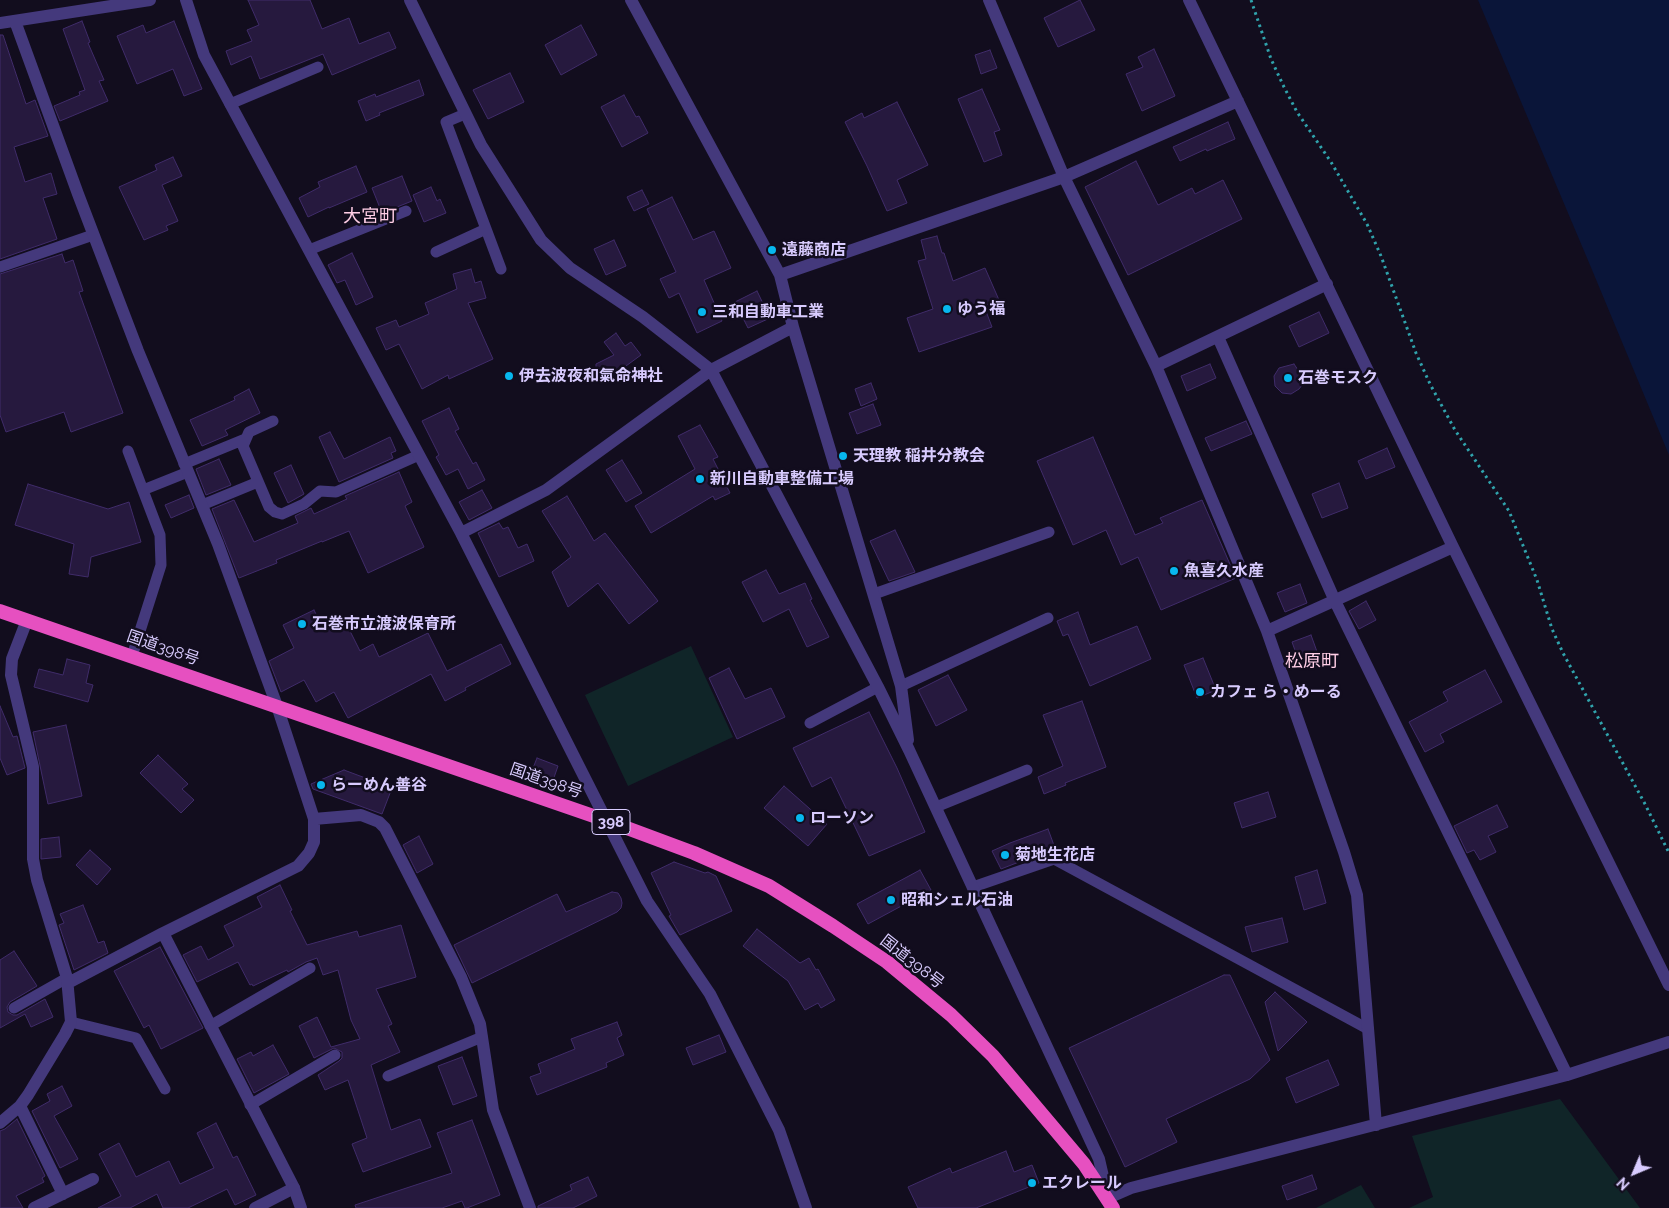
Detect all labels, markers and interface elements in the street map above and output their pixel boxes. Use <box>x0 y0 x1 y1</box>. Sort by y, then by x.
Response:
district label: 大宮町 <box>343 206 397 228</box>
place label: 遠藤商店 <box>782 240 846 260</box>
marker: 遠藤商店 <box>766 244 778 256</box>
place label: ゆう福 <box>957 299 1005 319</box>
place label: 三和自動車工業 <box>712 302 824 322</box>
marker: ゆう福 <box>941 303 953 315</box>
marker: 三和自動車工業 <box>696 306 708 318</box>
place label: 伊去波夜和氣命神社 <box>519 366 663 386</box>
place label: 石巻モスク <box>1298 368 1378 388</box>
marker: 伊去波夜和氣命神社 <box>503 370 515 382</box>
marker: 石巻モスク <box>1282 372 1294 384</box>
place label: 天理教 稲井分教会 <box>853 446 985 466</box>
marker: 天理教 稲井分教会 <box>837 450 849 462</box>
place label: 新川自動車整備工場 <box>710 469 854 489</box>
marker: 新川自動車整備工場 <box>694 473 706 485</box>
place label: 魚喜久水産 <box>1184 561 1264 581</box>
marker: 魚喜久水産 <box>1168 565 1180 577</box>
place label: 石巻市立渡波保育所 <box>312 614 456 634</box>
marker: 石巻市立渡波保育所 <box>296 618 308 630</box>
street label: 国道398号 <box>124 627 202 669</box>
district label: 松原町 <box>1285 651 1339 673</box>
place label: カフェ ら・めーる <box>1210 682 1342 702</box>
marker: カフェ ら・めーる <box>1194 686 1206 698</box>
street label: 国道398号 <box>507 760 585 802</box>
place label: らーめん善谷 <box>331 775 427 795</box>
marker: らーめん善谷 <box>315 779 327 791</box>
place label: ローソン <box>810 808 874 828</box>
road number: 398 <box>592 810 630 834</box>
marker: ローソン <box>794 812 806 824</box>
place label: 菊地生花店 <box>1015 845 1095 865</box>
marker: 菊地生花店 <box>999 849 1011 861</box>
place label: 昭和シェル石油 <box>901 890 1013 910</box>
marker: 昭和シェル石油 <box>885 894 897 906</box>
street label: 国道398号 <box>876 931 948 993</box>
north arrow <box>1609 1148 1659 1198</box>
place label: エクレール <box>1042 1173 1122 1193</box>
text: N <box>1614 1174 1633 1193</box>
marker: エクレール <box>1026 1177 1038 1189</box>

